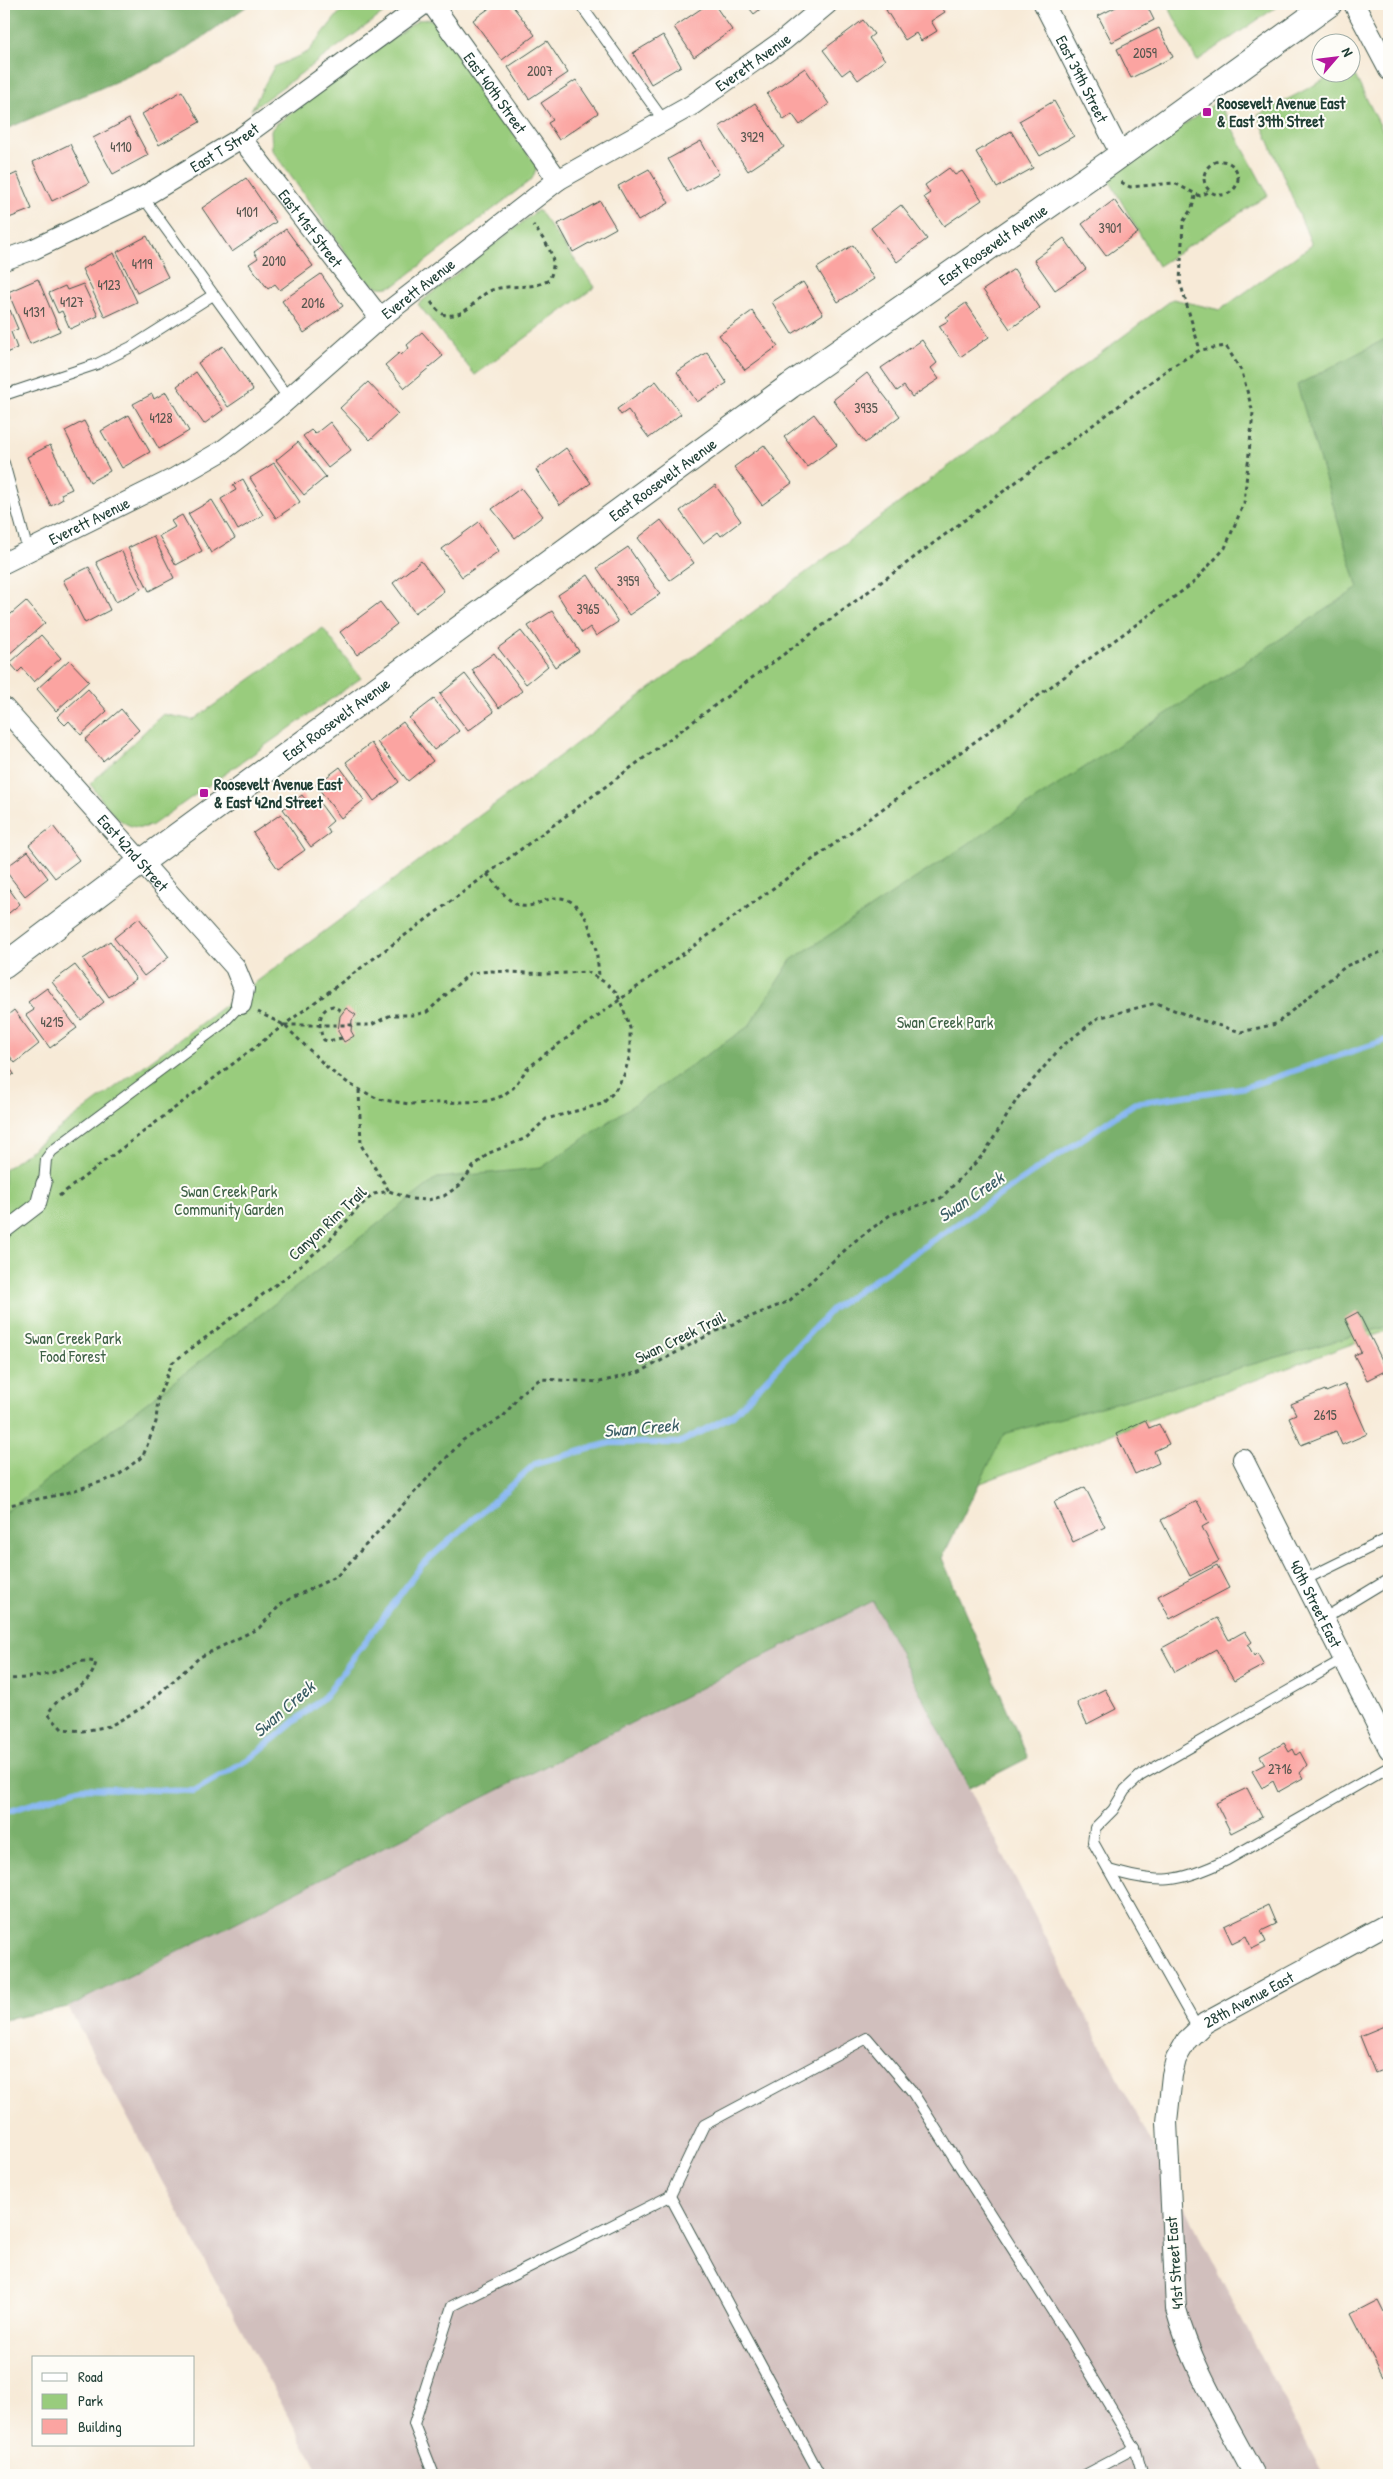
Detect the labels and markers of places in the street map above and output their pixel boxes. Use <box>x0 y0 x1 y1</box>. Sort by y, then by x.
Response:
place label: Roosevelt Avenue East & East 39th Street <box>1217 92 1346 132</box>
marker: Roosevelt Avenue East & East 39th Street <box>1201 106 1213 118</box>
place label: Roosevelt Avenue East & East 42nd Street <box>214 773 343 813</box>
marker: Roosevelt Avenue East & East 42nd Street <box>198 787 210 799</box>

